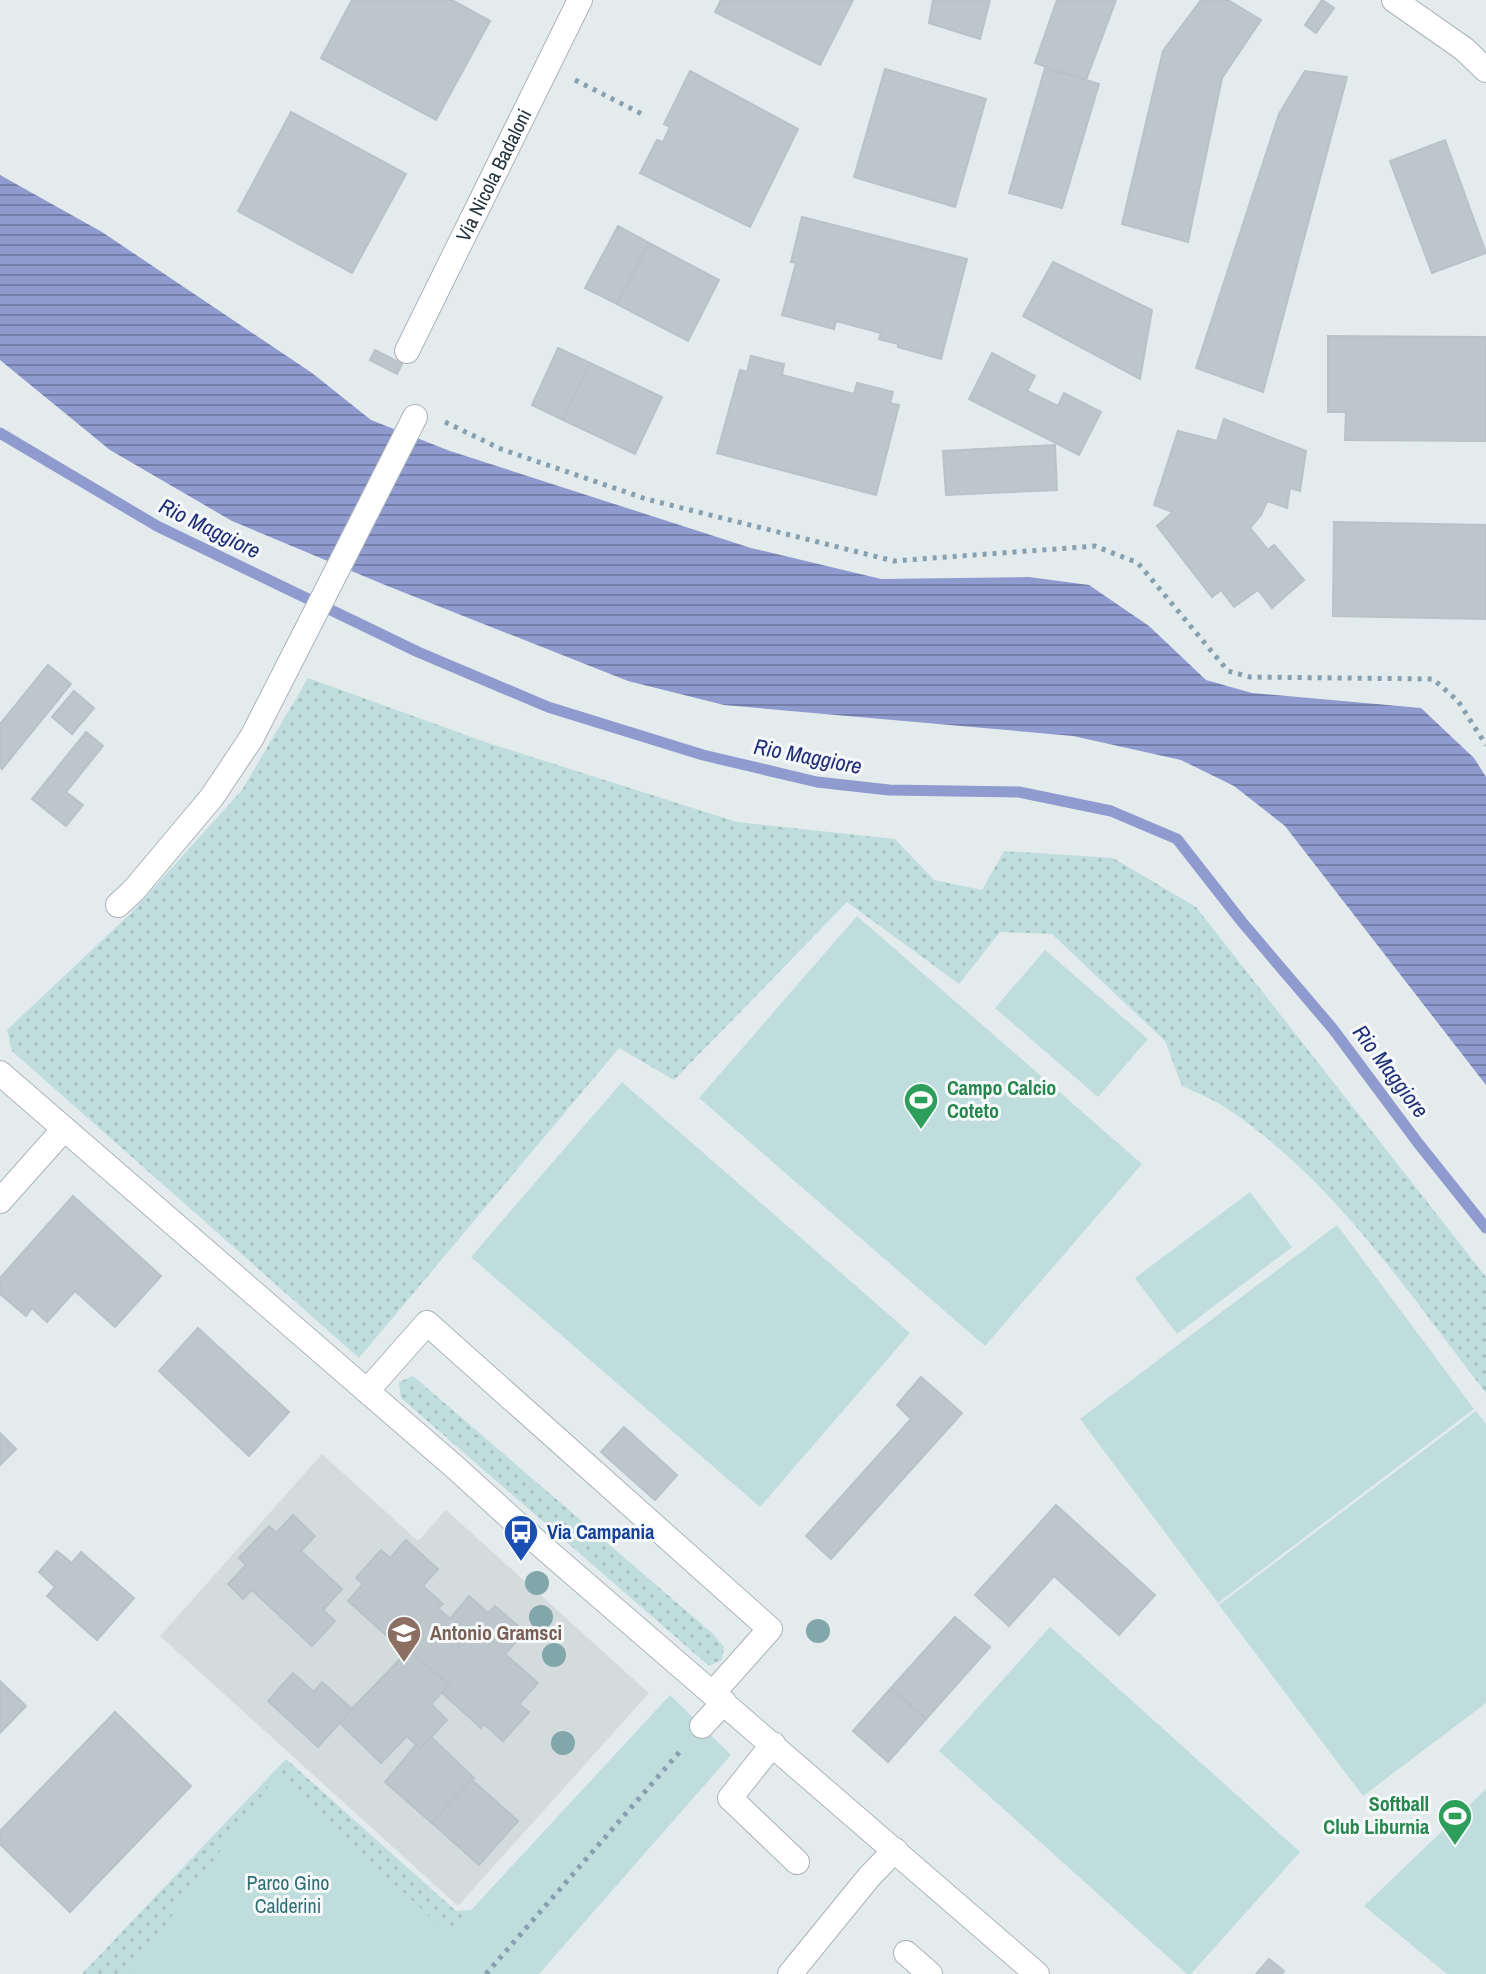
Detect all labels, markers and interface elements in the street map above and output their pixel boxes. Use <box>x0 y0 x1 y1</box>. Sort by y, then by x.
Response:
street label: Via Nicola Badaloni <box>449 104 537 246</box>
water label: Rio Maggiore <box>154 491 266 565</box>
water label: Rio Maggiore <box>751 731 865 781</box>
water label: Rio Maggiore <box>1346 1018 1436 1124</box>
place label: Campo Calcio Coteto <box>947 1074 1056 1124</box>
sports icon: Campo Calcio Coteto <box>902 1081 940 1131</box>
bus stop icon: Via Campania <box>502 1513 540 1563</box>
place label: Via Campania <box>547 1518 654 1545</box>
school or university icon: Antonio Gramsci <box>385 1614 423 1664</box>
place label: Antonio Gramsci <box>430 1619 562 1646</box>
place label: Softball Club Liburnia <box>1323 1790 1429 1840</box>
sports icon: Softball Club Liburnia <box>1436 1797 1474 1847</box>
park label: Parco Gino Calderini <box>247 1869 329 1919</box>

